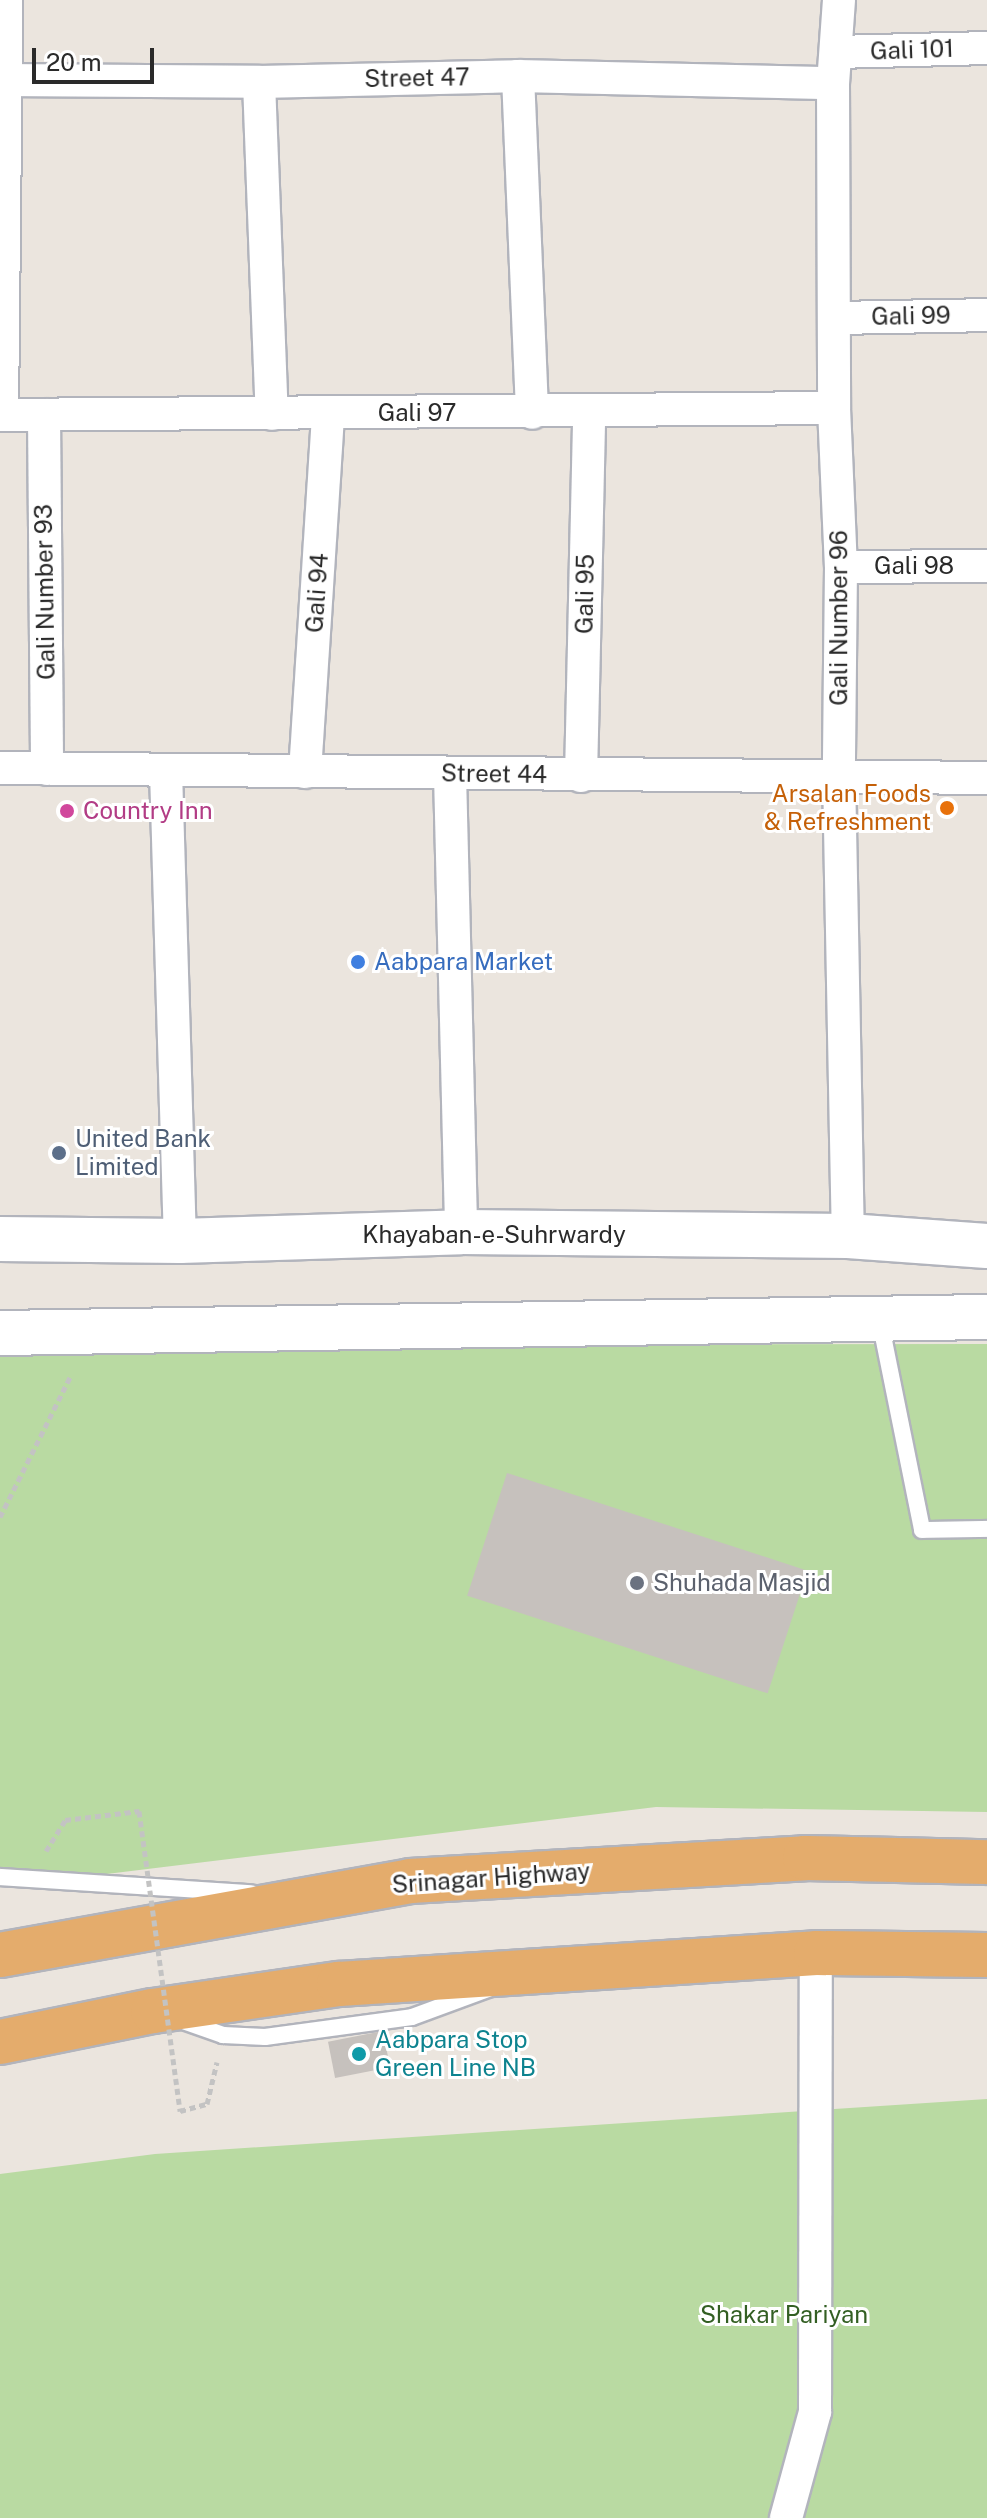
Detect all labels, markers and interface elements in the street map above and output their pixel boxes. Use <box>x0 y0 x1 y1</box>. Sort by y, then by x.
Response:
scale bar <box>36 32 158 82</box>
street label: Gali 101 <box>870 34 954 66</box>
text: 20 m <box>46 48 102 76</box>
street label: Street 47 <box>364 63 470 93</box>
street label: Gali 99 <box>871 301 951 331</box>
street label: Gali 97 <box>378 399 456 427</box>
street label: Gali Number 93 <box>29 504 61 680</box>
street label: Gali Number 96 <box>825 530 853 706</box>
street label: Gali 94 <box>300 552 334 634</box>
street label: Gali 98 <box>874 552 954 580</box>
street label: Gali 95 <box>570 554 600 634</box>
street label: Street 44 <box>441 759 547 789</box>
place label: Arsalan Foods & Refreshment <box>764 780 931 836</box>
place label: Country Inn <box>83 797 213 825</box>
marker: Arsalan Foods & Refreshment <box>938 799 956 817</box>
marker: Country Inn <box>58 802 76 820</box>
place label: Aabpara Market <box>374 948 553 976</box>
marker: Aabpara Market <box>349 953 367 971</box>
place label: United Bank Limited <box>75 1125 211 1181</box>
marker: United Bank Limited <box>50 1144 68 1162</box>
street label: Khayaban-e-Suhrwardy <box>362 1221 626 1249</box>
place label: Shuhada Masjid <box>653 1569 831 1597</box>
marker: Shuhada Masjid <box>628 1574 646 1592</box>
street label: Srinagar Highway <box>391 1857 591 1899</box>
place label: Aabpara Stop Green Line NB <box>375 2026 536 2082</box>
marker: Aabpara Stop Green Line NB <box>350 2045 368 2063</box>
park label: Shakar Pariyan <box>700 2301 868 2329</box>

